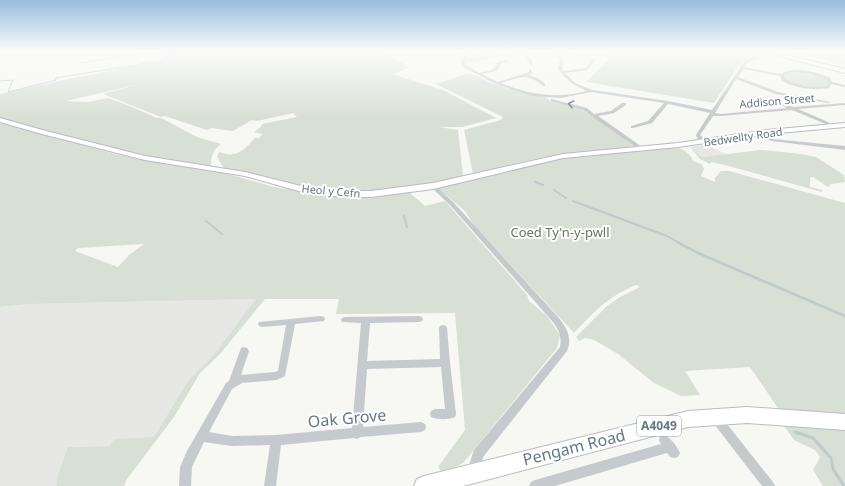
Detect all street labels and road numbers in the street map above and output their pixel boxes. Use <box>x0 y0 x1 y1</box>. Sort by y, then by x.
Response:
street label: Addison Street <box>739 90 815 111</box>
street label: Bedwellty Road <box>703 124 783 149</box>
street label: Heol y Cefn <box>301 180 361 201</box>
street label: Oak Grove <box>307 404 387 432</box>
road number: A4049 <box>637 416 681 436</box>
street label: Pengam Road <box>520 424 628 470</box>

